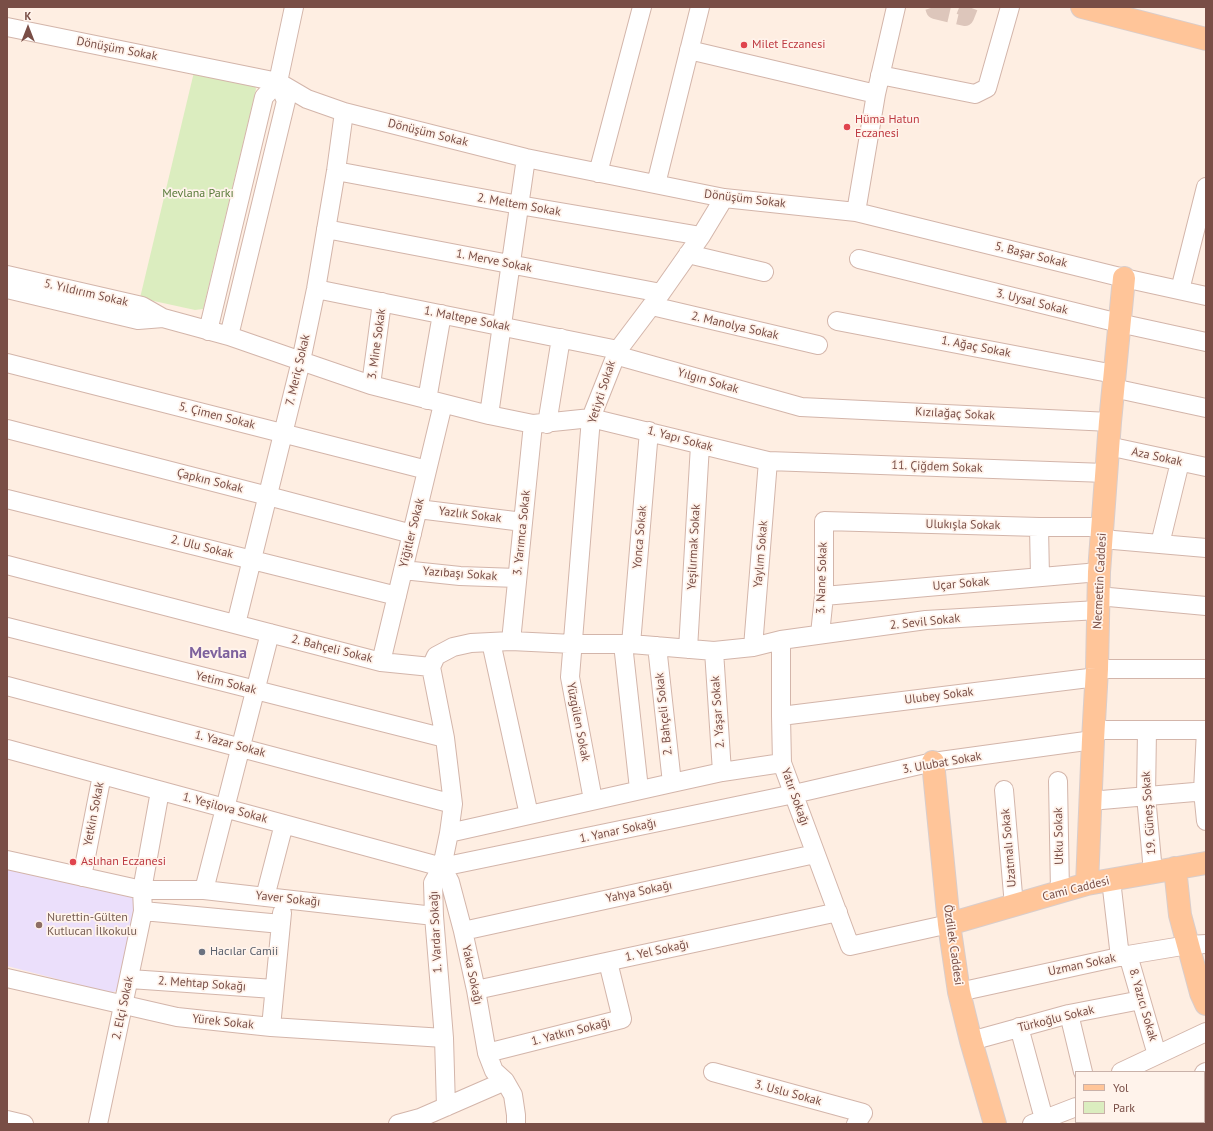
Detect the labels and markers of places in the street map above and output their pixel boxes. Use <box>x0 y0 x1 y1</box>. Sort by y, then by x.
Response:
place label: Milet Eczanesi <box>752 38 825 52</box>
marker: Milet Eczanesi <box>739 40 749 50</box>
place label: Hüma Hatun Eczanesi <box>855 113 920 141</box>
marker: Hüma Hatun Eczanesi <box>842 122 852 132</box>
place label: Aslıhan Eczanesi <box>81 855 166 869</box>
marker: Aslıhan Eczanesi <box>68 857 78 867</box>
place label: Nurettin-Gülten Kutlucan İlkokulu <box>47 911 137 939</box>
marker: Nurettin-Gülten Kutlucan İlkokulu <box>34 920 44 930</box>
place label: Hacılar Camii <box>210 945 278 959</box>
marker: Hacılar Camii <box>197 947 207 957</box>

